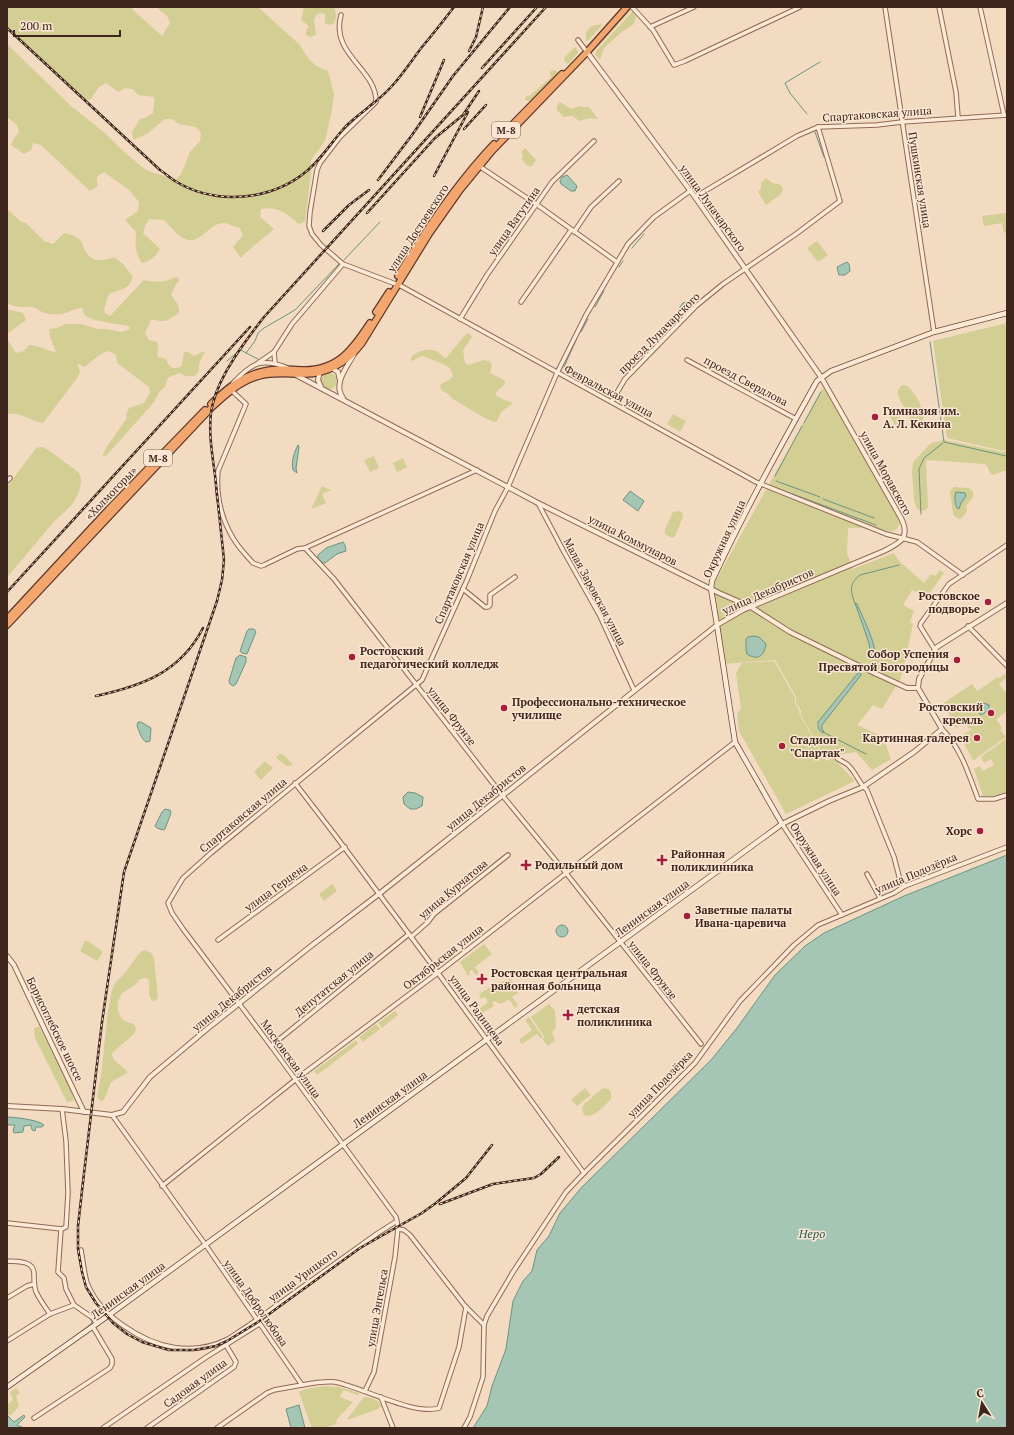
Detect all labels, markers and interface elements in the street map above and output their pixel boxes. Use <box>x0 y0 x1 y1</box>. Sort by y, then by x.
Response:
scale bar <box>14 12 120 38</box>
text: 200 m <box>20 18 53 33</box>
street label: Спартаковская улица <box>822 103 933 125</box>
road number: М-8 <box>492 122 520 138</box>
street label: Пушкинская улица <box>905 131 935 230</box>
street label: улица Луначарского <box>676 161 749 254</box>
street label: улица Достоевского <box>384 181 452 275</box>
street label: улица Ватутина <box>485 184 543 259</box>
street label: проезд Луначарского <box>615 289 703 377</box>
street label: проезд Свердлова <box>702 353 791 409</box>
street label: Февральская улица <box>562 362 656 421</box>
place label: Гимназия им. А. Л. Кекина <box>883 404 960 431</box>
marker: Гимназия им. А. Л. Кекина <box>870 412 880 422</box>
street label: улица Моравского <box>857 428 915 518</box>
road number: М-8 <box>144 450 172 466</box>
street label: «Холмогоры» <box>82 463 140 523</box>
street label: Окружная улица <box>700 497 748 580</box>
street label: улица Коммунаров <box>585 511 680 569</box>
street label: Спартаковская улица <box>431 519 487 626</box>
street label: Малая Заровская улица <box>561 536 630 649</box>
street label: улица Декабристов <box>719 564 816 618</box>
place label: Ростовское подворье <box>919 589 980 616</box>
marker: Ростовское подворье <box>983 597 993 607</box>
place label: Ростовский педагогический колледж <box>360 644 499 671</box>
place label: Собор Успения Пресвятой Богородицы <box>819 647 950 674</box>
marker: Ростовский педагогический колледж <box>347 652 357 662</box>
marker: Собор Успения Пресвятой Богородицы <box>952 655 962 665</box>
street label: улица Фрунзе <box>424 683 480 749</box>
place label: Профессионально-техническое училище <box>511 695 686 722</box>
place label: Ростовский кремль <box>919 700 984 727</box>
marker: Профессионально-техническое училище <box>499 703 509 713</box>
marker: Ростовский кремль <box>986 708 996 718</box>
place label: Картинная галерея <box>862 731 970 745</box>
place label: Стадион "Спартак" <box>790 733 845 760</box>
marker: Картинная галерея <box>972 733 982 743</box>
marker: Стадион "Спартак" <box>777 741 787 751</box>
street label: улица Декабристов <box>443 760 529 834</box>
street label: Спартаковская улица <box>197 774 290 856</box>
street label: Окружная улица <box>787 820 845 899</box>
place label: Хорс <box>946 824 973 838</box>
marker: Хорс <box>975 826 985 836</box>
place label: Районная поликлинника <box>671 847 754 874</box>
street label: улица Подозёрка <box>872 849 959 897</box>
marker: Районная поликлинника <box>656 854 668 866</box>
street label: улица Курчатова <box>415 856 491 923</box>
place label: Родильный дом <box>535 858 623 872</box>
street label: улица Герцена <box>241 859 311 915</box>
marker: Родильный дом <box>520 859 532 871</box>
street label: Ленинская улица <box>611 876 692 940</box>
place label: Заветные палаты Ивана-царевича <box>695 903 792 930</box>
marker: Заветные палаты Ивана-царевича <box>682 911 692 921</box>
street label: Октябрьская улица <box>400 921 486 993</box>
street label: улица Фрунзе <box>625 937 681 1003</box>
street label: Депутатская улица <box>292 947 376 1019</box>
street label: улица Декабристов <box>189 961 275 1035</box>
place label: Ростовская центральная районная больница <box>491 966 628 993</box>
street label: улица Радищева <box>446 971 508 1049</box>
marker: Ростовская центральная районная больница <box>476 973 488 985</box>
street label: Борисоглебское шоссе <box>24 975 87 1084</box>
place label: детская поликлиника <box>577 1002 652 1029</box>
marker: детская поликлиника <box>562 1009 574 1021</box>
street label: Московская улица <box>258 1017 325 1101</box>
street label: улица Подозёрка <box>624 1047 696 1121</box>
street label: Ленинская улица <box>349 1067 430 1131</box>
water label: Неро <box>798 1226 825 1241</box>
street label: улица Урицкого <box>265 1245 340 1305</box>
street label: улица Добролюбова <box>220 1256 291 1349</box>
street label: Ленинская улица <box>87 1258 168 1322</box>
street label: улица Энгельса <box>363 1268 391 1349</box>
street label: Садовая улица <box>160 1355 230 1411</box>
north arrow <box>962 1383 1002 1423</box>
text: С <box>975 1386 985 1401</box>

